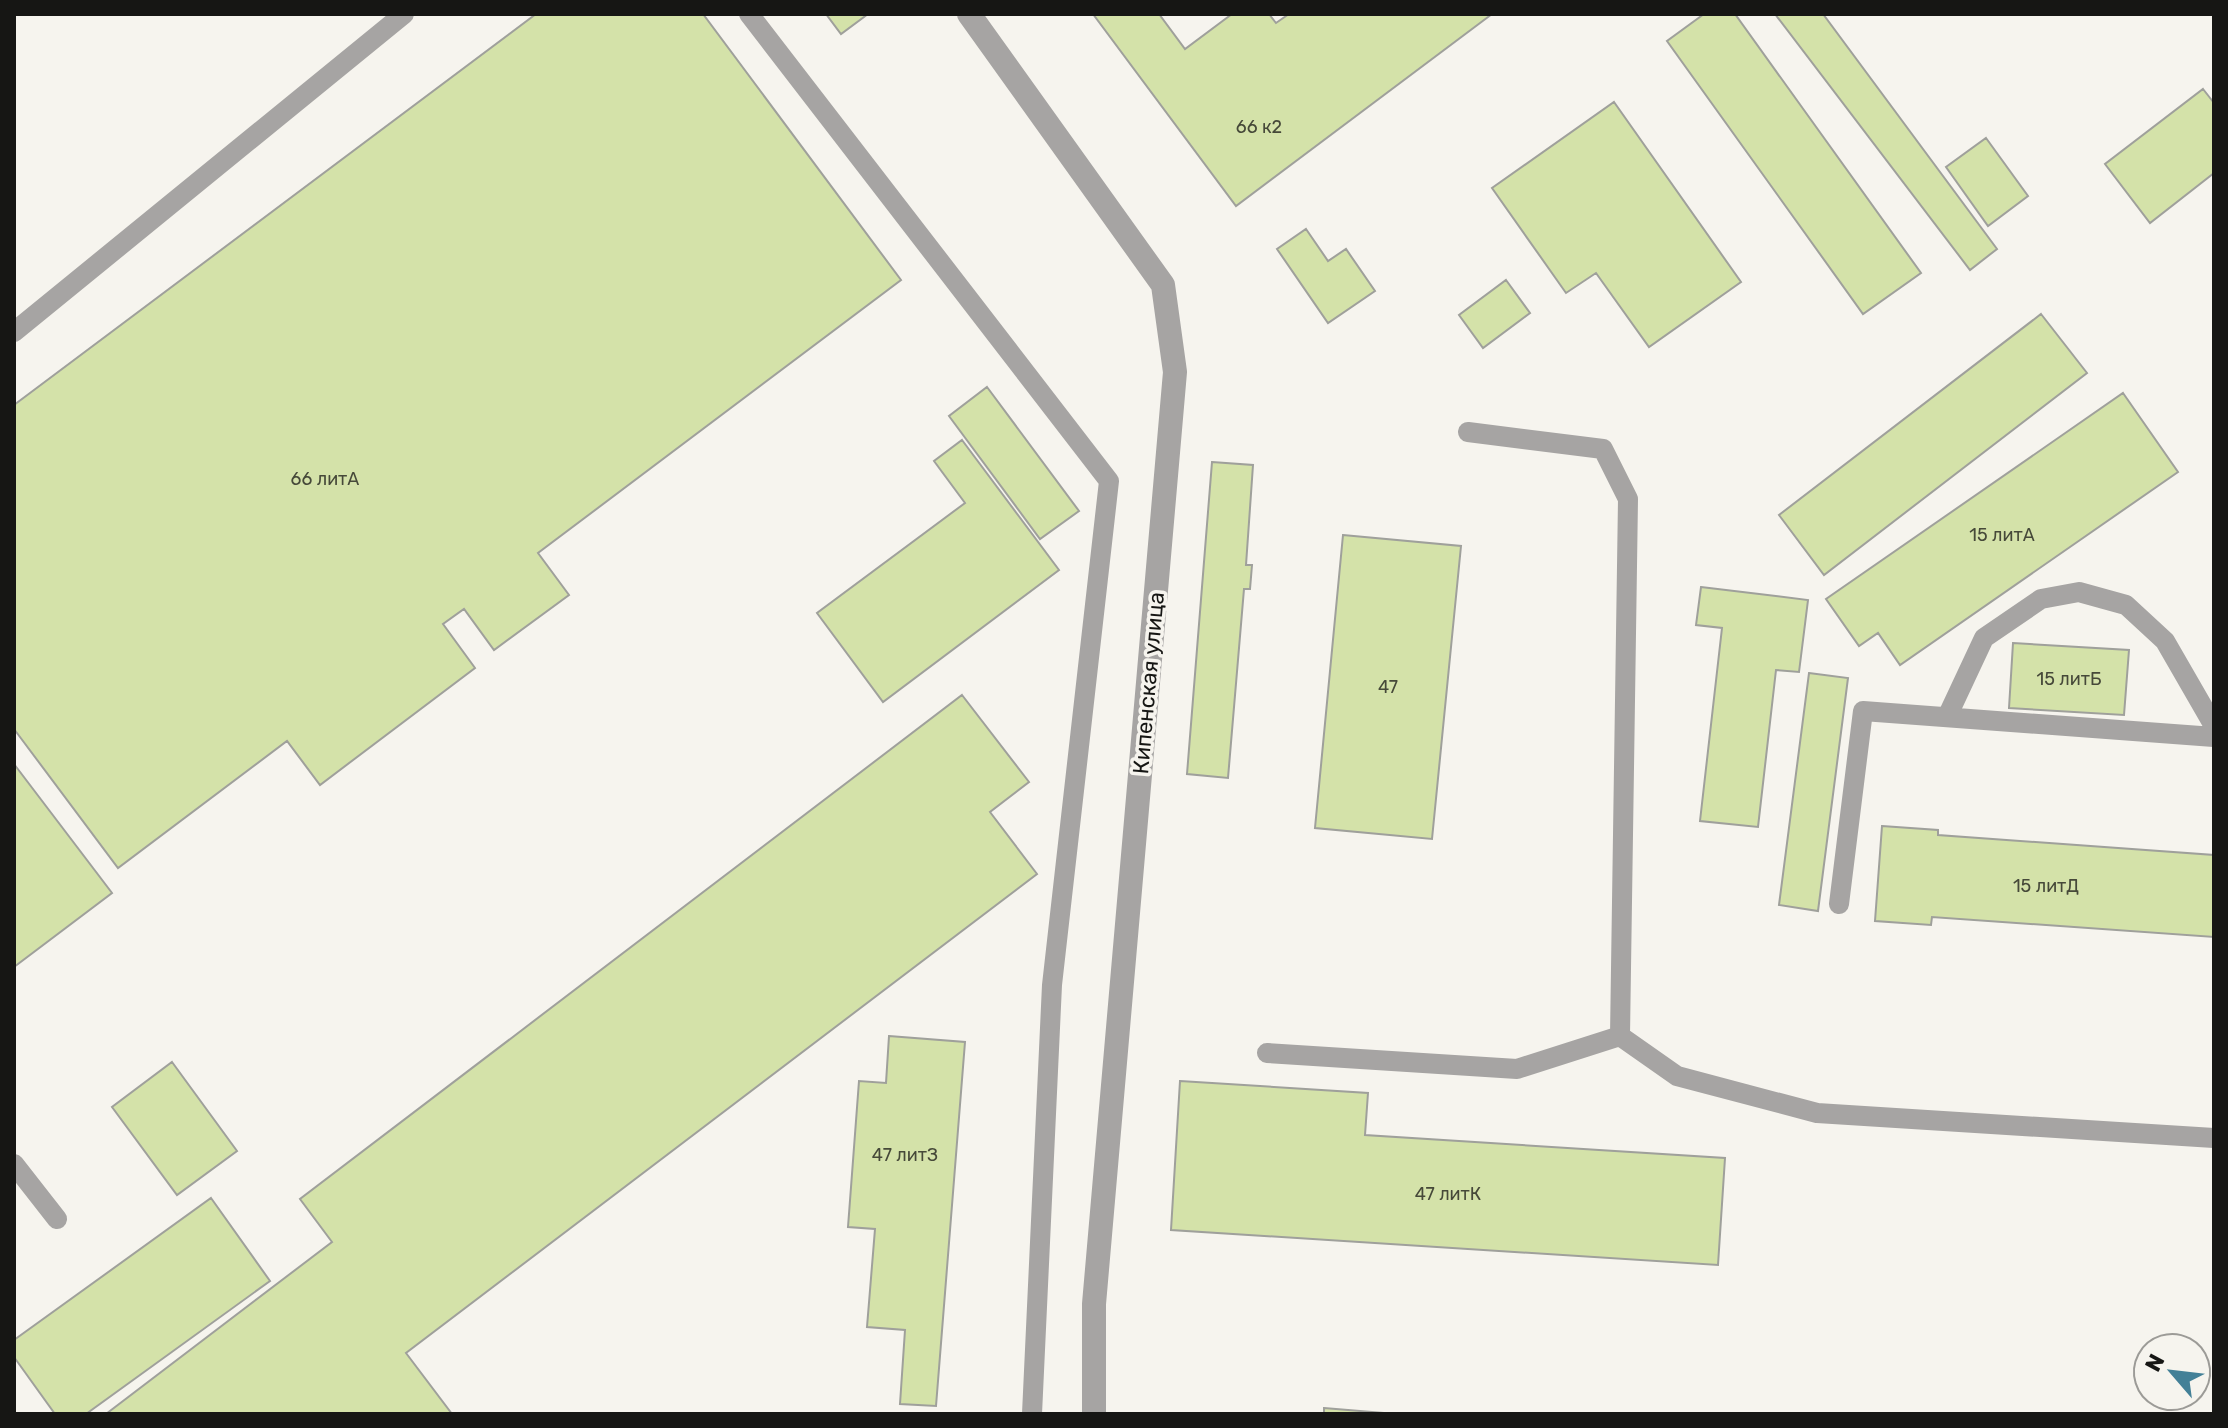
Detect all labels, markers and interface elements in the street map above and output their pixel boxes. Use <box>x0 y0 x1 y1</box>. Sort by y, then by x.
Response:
house number: 66 к2 <box>1236 116 1282 138</box>
house number: 66 литА <box>291 468 359 490</box>
house number: 15 литА <box>1969 524 2035 546</box>
street label: Кипенская улица <box>1127 591 1170 775</box>
house number: 15 литБ <box>2037 668 2101 690</box>
house number: 47 <box>1378 676 1398 698</box>
house number: 15 литД <box>2013 875 2079 897</box>
house number: 47 литЗ <box>872 1144 938 1166</box>
house number: 47 литК <box>1415 1183 1481 1205</box>
north arrow <box>2132 1332 2212 1412</box>
text: N <box>2139 1350 2170 1376</box>

